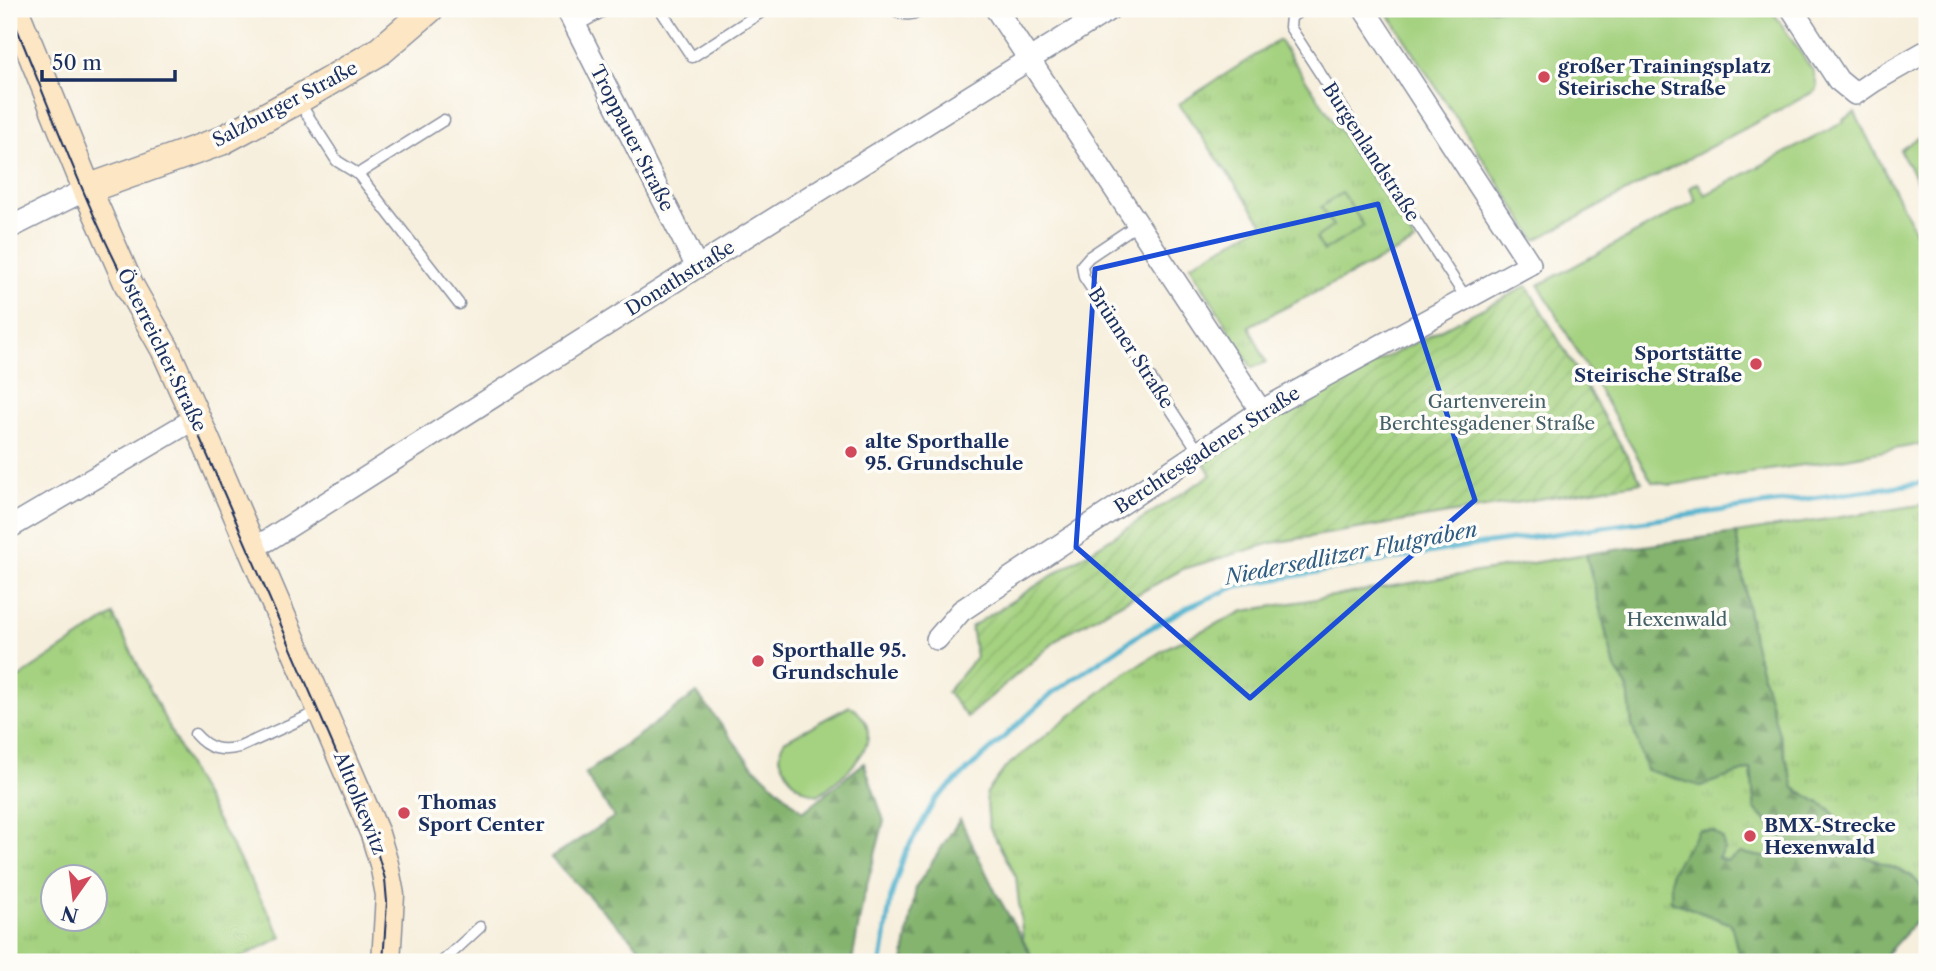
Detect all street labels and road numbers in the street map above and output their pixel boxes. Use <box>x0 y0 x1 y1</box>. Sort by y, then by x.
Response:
street label: Salzburger Straße <box>209 56 361 152</box>
street label: Troppauer Straße <box>585 61 679 215</box>
street label: Burgenlandstraße <box>1317 78 1425 226</box>
street label: Donathstraße <box>621 235 739 321</box>
street label: Österreicher Straße <box>113 265 211 435</box>
street label: Brünner Straße <box>1083 283 1179 413</box>
street label: Berchtesgadener Straße <box>1110 381 1304 519</box>
street label: Alttolkewitz <box>329 747 391 858</box>

